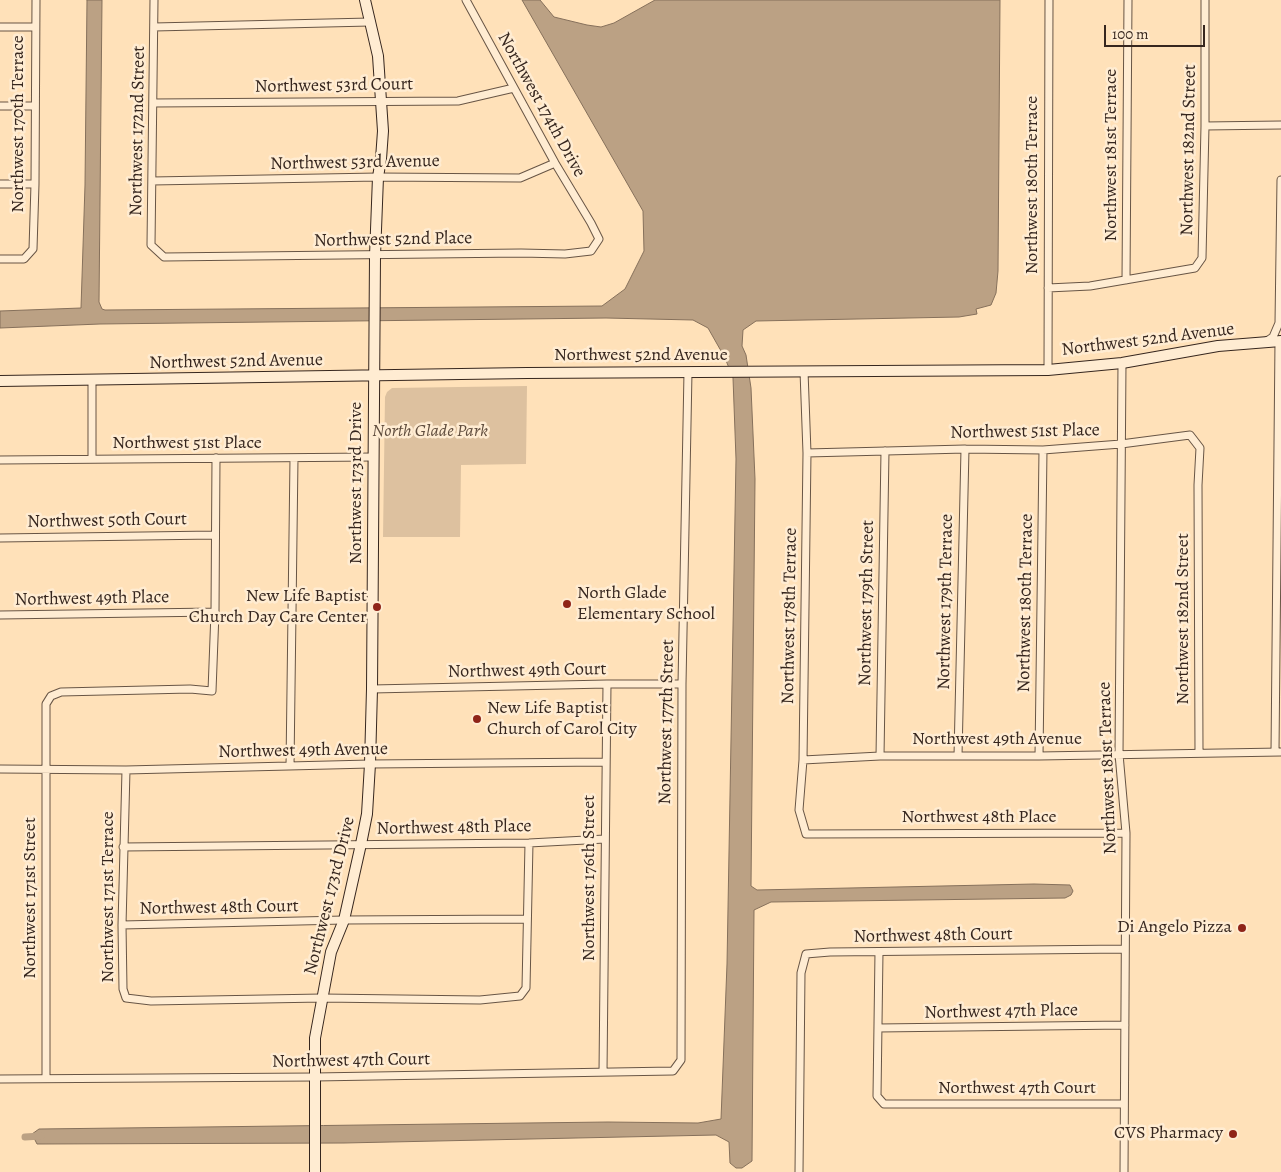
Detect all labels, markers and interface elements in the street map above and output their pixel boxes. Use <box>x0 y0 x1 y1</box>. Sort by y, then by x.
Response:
scale bar <box>1106 15 1207 47</box>
text: 100 m <box>1112 24 1149 44</box>
street label: Northwest 174th Drive <box>492 29 590 181</box>
street label: Northwest 170th Terrace <box>8 35 30 213</box>
street label: Northwest 172nd Street <box>126 46 150 216</box>
street label: Northwest 182nd Street <box>1177 64 1201 236</box>
street label: Northwest 181st Terrace <box>1101 69 1123 241</box>
street label: Northwest 53rd Court <box>255 74 413 98</box>
street label: Northwest 180th Terrace <box>1022 96 1044 274</box>
street label: Northwest 53rd Avenue <box>270 151 440 175</box>
street label: Northwest 52nd Place <box>314 228 472 252</box>
street label: Northwest 52nd Avenue <box>1060 319 1236 361</box>
street label: Northwest 52nd Avenue <box>554 345 728 367</box>
street label: Northwest 52nd Avenue <box>149 350 323 374</box>
street label: Northwest 173rd Drive <box>346 402 368 564</box>
street label: Northwest 51st Place <box>950 420 1100 444</box>
park label: North Glade Park <box>372 421 488 443</box>
street label: Northwest 51st Place <box>112 433 262 455</box>
street label: Northwest 50th Court <box>27 509 187 533</box>
street label: Northwest 180th Terrace <box>1014 513 1038 693</box>
street label: Northwest 179th Terrace <box>934 514 958 690</box>
street label: Northwest 179th Street <box>855 520 879 686</box>
street label: Northwest 178th Terrace <box>778 527 802 705</box>
street label: Northwest 182nd Street <box>1173 533 1195 705</box>
place label: North Glade Elementary School <box>577 583 715 626</box>
place label: New Life Baptist Church Day Care Center <box>189 586 367 628</box>
street label: Northwest 49th Place <box>15 587 169 611</box>
marker: North Glade Elementary School <box>561 598 573 610</box>
marker: New Life Baptist Church Day Care Center <box>371 601 383 613</box>
street label: Northwest 177th Street <box>655 639 679 805</box>
street label: Northwest 49th Court <box>447 659 607 683</box>
street label: Northwest 181st Terrace <box>1094 681 1122 855</box>
place label: New Life Baptist Church of Carol City <box>487 698 637 741</box>
marker: New Life Baptist Church of Carol City <box>471 713 483 725</box>
street label: Northwest 49th Avenue <box>912 729 1082 751</box>
street label: Northwest 49th Avenue <box>218 739 388 763</box>
street label: Northwest 176th Street <box>579 795 601 961</box>
street label: Northwest 48th Place <box>902 807 1056 829</box>
street label: Northwest 171st Terrace <box>98 811 120 983</box>
street label: Northwest 173rd Drive <box>300 815 360 977</box>
street label: Northwest 48th Place <box>376 816 532 840</box>
street label: Northwest 171st Street <box>20 817 42 979</box>
street label: Northwest 48th Court <box>139 896 299 920</box>
place label: Di Angelo Pizza <box>1117 917 1232 939</box>
marker: Di Angelo Pizza <box>1236 922 1248 934</box>
street label: Northwest 48th Court <box>853 924 1013 948</box>
street label: Northwest 47th Place <box>924 1000 1078 1024</box>
street label: Northwest 47th Court <box>272 1049 430 1073</box>
street label: Northwest 47th Court <box>938 1078 1096 1100</box>
place label: CVS Pharmacy <box>1114 1123 1223 1145</box>
marker: CVS Pharmacy <box>1227 1128 1239 1140</box>

